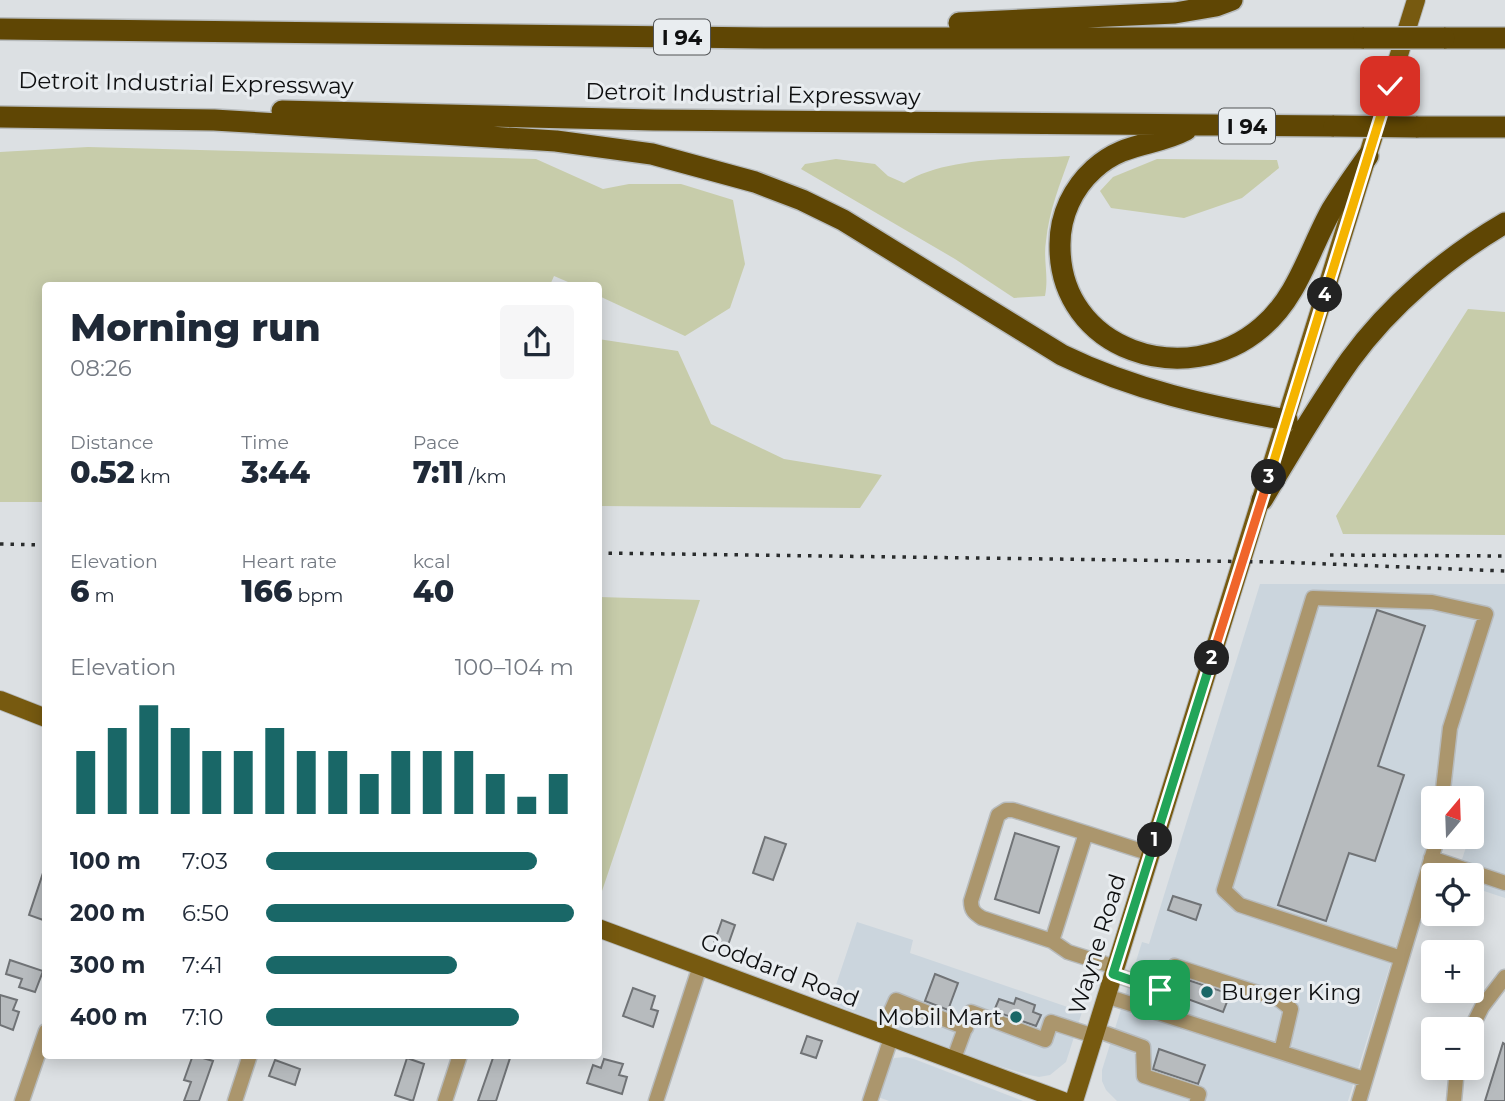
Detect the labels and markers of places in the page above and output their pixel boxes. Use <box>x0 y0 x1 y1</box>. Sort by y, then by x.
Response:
pin <box>1360 56 1420 116</box>
pin: 4 <box>1308 278 1342 312</box>
pin: 3 <box>1252 460 1286 494</box>
pin: 2 <box>1194 640 1230 676</box>
pin: 1 <box>1138 822 1172 858</box>
pin <box>1130 960 1190 1020</box>
place label: Burger King <box>1221 978 1361 1006</box>
marker: Burger King <box>1199 984 1215 1000</box>
place label: Mobil Mart <box>877 1003 1002 1031</box>
marker: Mobil Mart <box>1008 1009 1024 1025</box>

